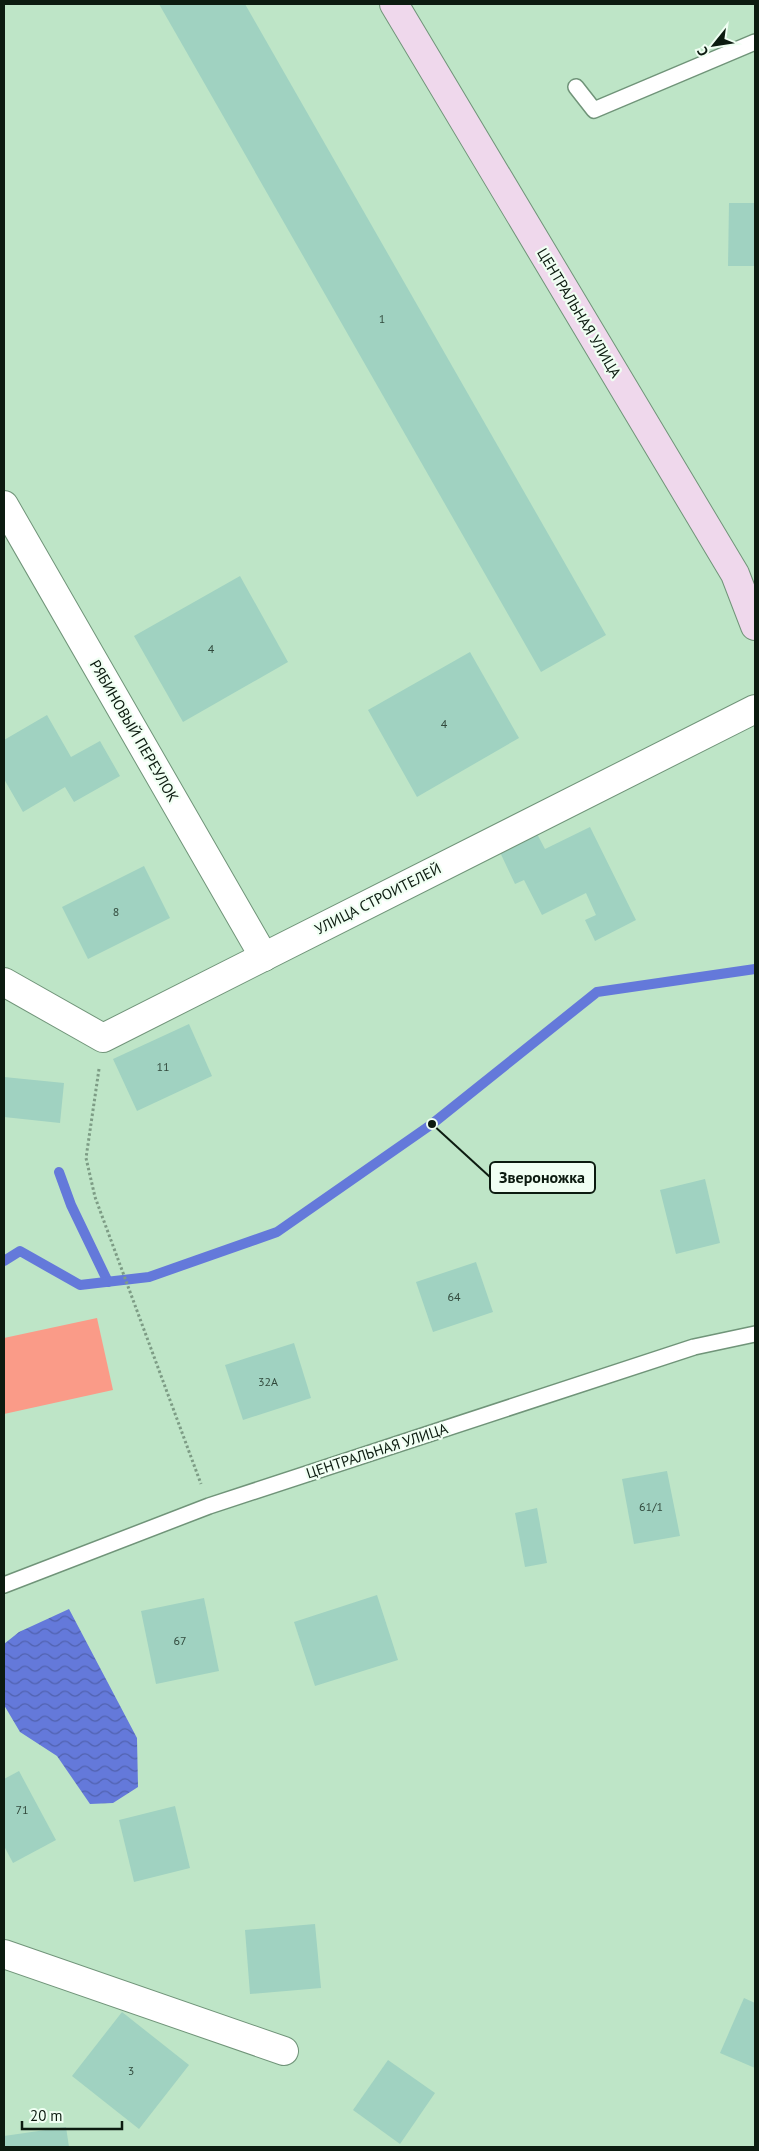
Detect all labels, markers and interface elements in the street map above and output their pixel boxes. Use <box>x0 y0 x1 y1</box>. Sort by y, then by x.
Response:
north arrow <box>689 20 739 70</box>
text: С <box>693 43 712 59</box>
street label: ЦЕНТРАЛЬНАЯ УЛИЦА <box>533 244 626 381</box>
house number: 1 <box>379 311 385 326</box>
house number: 4 <box>208 641 215 656</box>
street label: РЯБИНОВЫЙ ПЕРЕУЛОК <box>86 656 183 805</box>
house number: 4 <box>441 716 448 731</box>
street label: УЛИЦА СТРОИТЕЛЕЙ <box>311 858 444 939</box>
house number: 8 <box>113 904 119 919</box>
house number: 11 <box>156 1059 170 1074</box>
callout: Звероножка <box>490 1162 595 1193</box>
text: Звероножка <box>499 1167 585 1187</box>
house number: 64 <box>447 1289 461 1304</box>
house number: 32А <box>258 1374 278 1389</box>
street label: ЦЕНТРАЛЬНАЯ УЛИЦА <box>304 1419 450 1482</box>
house number: 61/1 <box>639 1499 663 1514</box>
house number: 67 <box>173 1633 187 1648</box>
house number: 71 <box>15 1802 29 1817</box>
house number: 3 <box>128 2063 134 2078</box>
scale bar <box>22 2098 122 2130</box>
text: 20 m <box>30 2106 63 2125</box>

